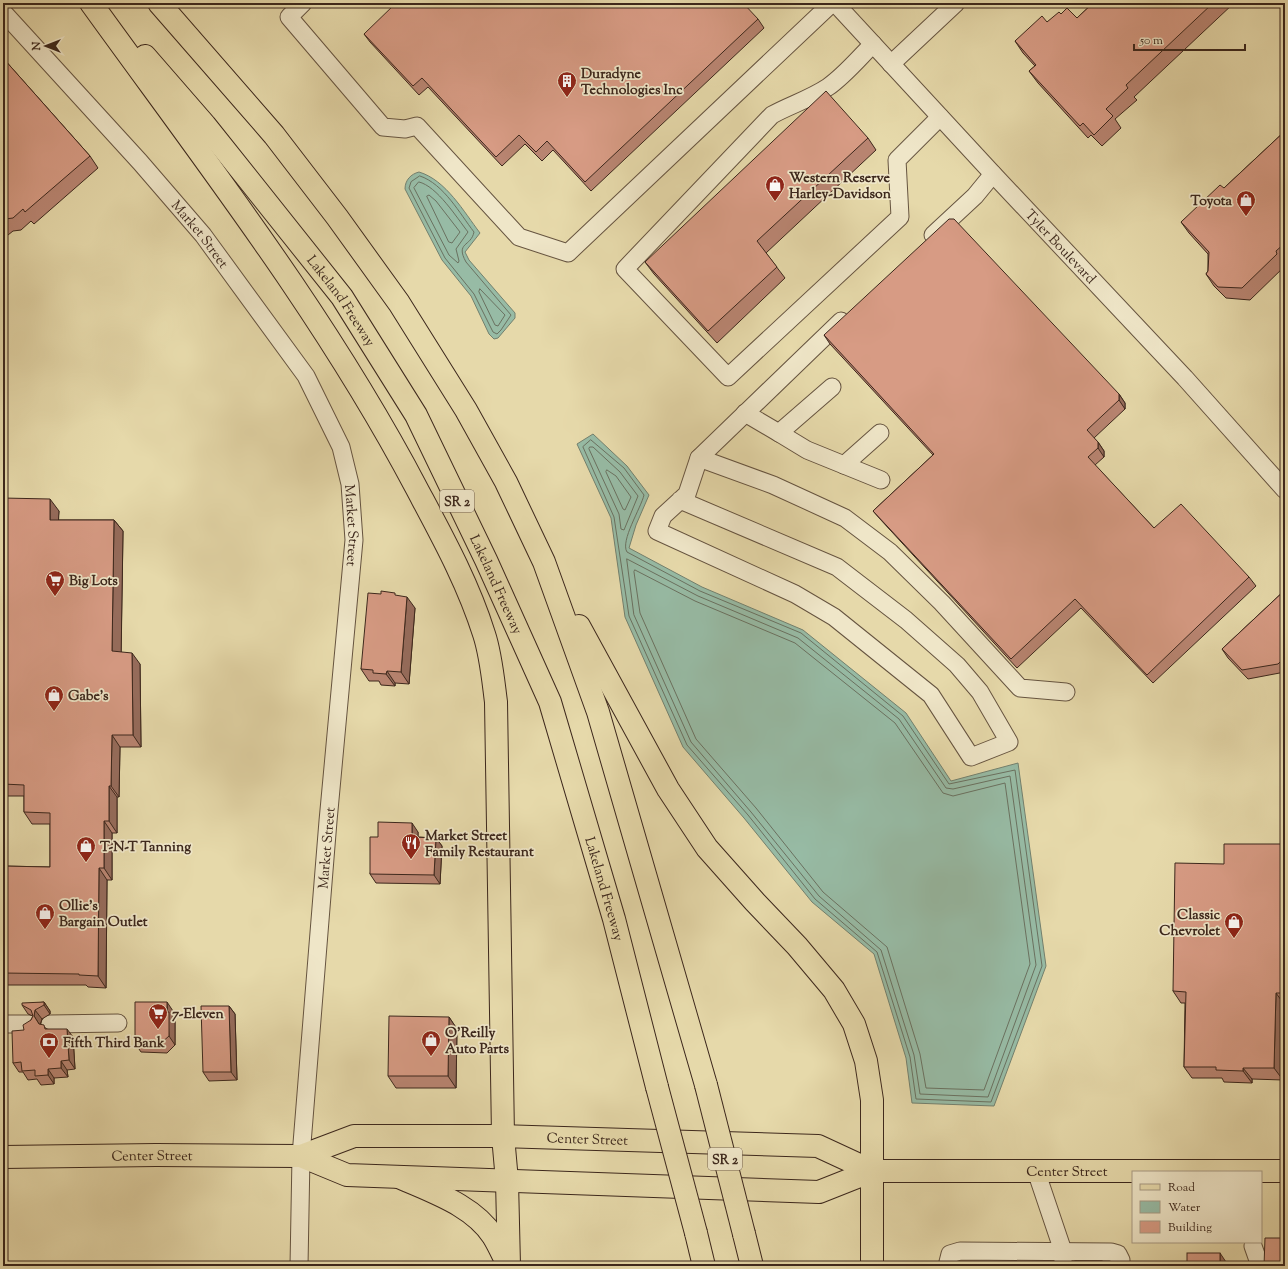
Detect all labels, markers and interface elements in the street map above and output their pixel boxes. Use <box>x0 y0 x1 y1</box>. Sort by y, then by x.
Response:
north arrow <box>26 26 66 66</box>
scale bar <box>1134 26 1245 52</box>
text: 50 m <box>1139 32 1163 50</box>
text: N <box>29 41 45 51</box>
place label: Duradyne Technologies Inc <box>581 65 683 101</box>
building icon: Duradyne Technologies Inc <box>556 70 578 98</box>
place label: Western Reserve Harley-Davidson <box>789 169 892 205</box>
shop icon: Western Reserve Harley-Davidson <box>764 174 786 202</box>
shop icon: Toyota <box>1235 189 1257 217</box>
place label: Toyota <box>1191 192 1233 212</box>
street label: Market Street <box>165 197 232 273</box>
street label: Tyler Boulevard <box>1019 206 1100 289</box>
street label: Lakeland Freeway <box>301 252 379 351</box>
street label: Market Street <box>338 484 362 567</box>
road number: SR 2 <box>440 490 474 512</box>
street label: Lakeland Freeway <box>463 532 526 638</box>
supermarket icon: Big Lots <box>44 569 66 597</box>
place label: Big Lots <box>69 572 118 592</box>
shop icon: Gabe's <box>43 684 65 712</box>
place label: Gabe's <box>68 687 109 707</box>
street label: Market Street <box>314 806 342 890</box>
place label: Market Street Family Restaurant <box>425 827 534 863</box>
restaurant icon: Market Street Family Restaurant <box>400 832 422 860</box>
shop icon: T-N-T Tanning <box>75 835 97 863</box>
street label: Lakeland Freeway <box>578 835 627 943</box>
place label: T-N-T Tanning <box>100 838 191 858</box>
place label: Ollie's Bargain Outlet <box>59 897 148 933</box>
shop icon: Ollie's Bargain Outlet <box>34 902 56 930</box>
place label: Classic Chevrolet <box>1159 906 1221 942</box>
shop icon: Classic Chevrolet <box>1223 911 1245 939</box>
supermarket icon: 7-Eleven <box>147 1002 169 1030</box>
place label: 7-Eleven <box>172 1005 224 1025</box>
place label: O'Reilly Auto Parts <box>445 1024 509 1060</box>
shop icon: O'Reilly Auto Parts <box>420 1029 442 1057</box>
bank icon: Fifth Third Bank <box>38 1031 60 1059</box>
place label: Fifth Third Bank <box>63 1034 165 1054</box>
street label: Center Street <box>546 1129 628 1152</box>
street label: Center Street <box>111 1147 193 1168</box>
road number: SR 2 <box>708 1148 742 1170</box>
street label: Center Street <box>1026 1163 1108 1183</box>
legend <box>1132 1171 1262 1243</box>
text: Road <box>1168 1179 1195 1197</box>
text: Water <box>1168 1199 1201 1217</box>
text: Building <box>1168 1219 1212 1237</box>

